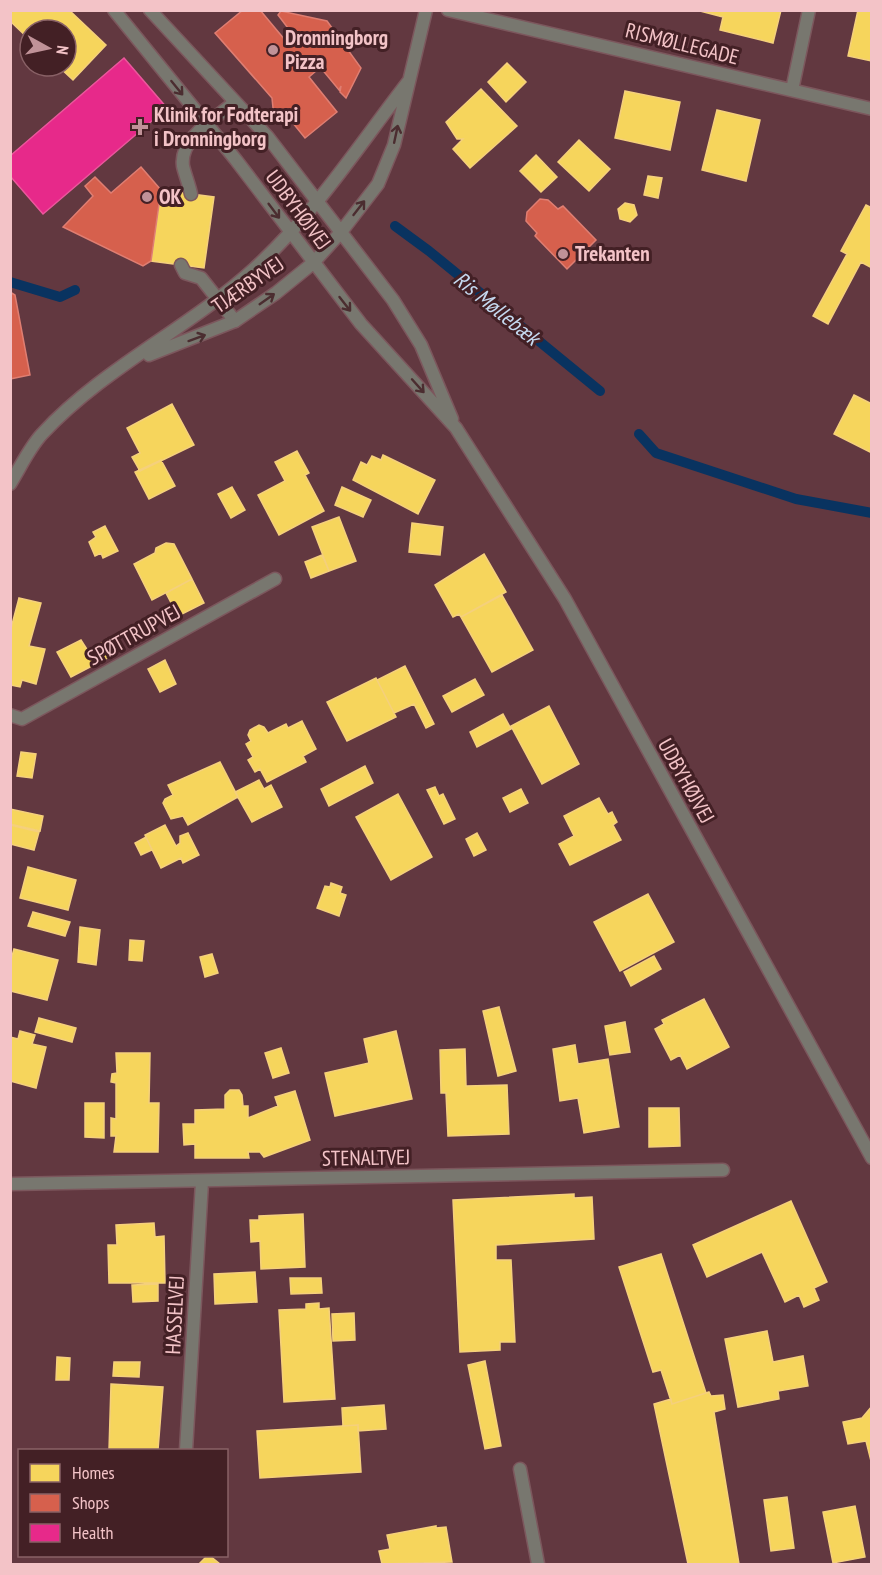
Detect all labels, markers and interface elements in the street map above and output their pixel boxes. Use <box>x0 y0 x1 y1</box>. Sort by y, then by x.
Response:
street label: RISMØLLEGADE <box>623 16 741 71</box>
north arrow <box>18 18 78 78</box>
place label: Dronningborg Pizza <box>285 24 388 75</box>
marker: Dronningborg Pizza <box>266 43 280 57</box>
text: N <box>52 44 73 56</box>
one-way arrow <box>171 80 184 96</box>
place label: Klinik for Fodterapi i Dronningborg <box>154 101 298 152</box>
marker: Klinik for Fodterapi i Dronningborg <box>131 118 149 136</box>
one-way arrow <box>391 125 403 144</box>
street label: UDBYHØJVEJ <box>260 164 337 255</box>
place label: OK <box>159 183 182 210</box>
marker: OK <box>140 190 154 204</box>
one-way arrow <box>353 201 366 217</box>
one-way arrow <box>267 202 280 218</box>
place label: Trekanten <box>575 240 650 267</box>
marker: Trekanten <box>556 247 570 261</box>
street label: TJÆRBYVEJ <box>206 250 289 319</box>
water label: Ris Møllebæk <box>448 265 548 353</box>
one-way arrow <box>259 293 275 305</box>
one-way arrow <box>339 296 352 312</box>
one-way arrow <box>187 331 205 342</box>
one-way arrow <box>411 378 425 393</box>
street label: SPØTTRUPVEJ <box>82 598 185 671</box>
street label: UDBYHØJVEJ <box>652 734 721 828</box>
street label: STENALTVEJ <box>322 1143 410 1172</box>
street label: HASSELVEJ <box>159 1275 190 1355</box>
legend <box>18 1449 228 1557</box>
text: Homes <box>72 1461 115 1484</box>
text: Shops <box>72 1491 109 1514</box>
text: Health <box>72 1521 113 1544</box>

